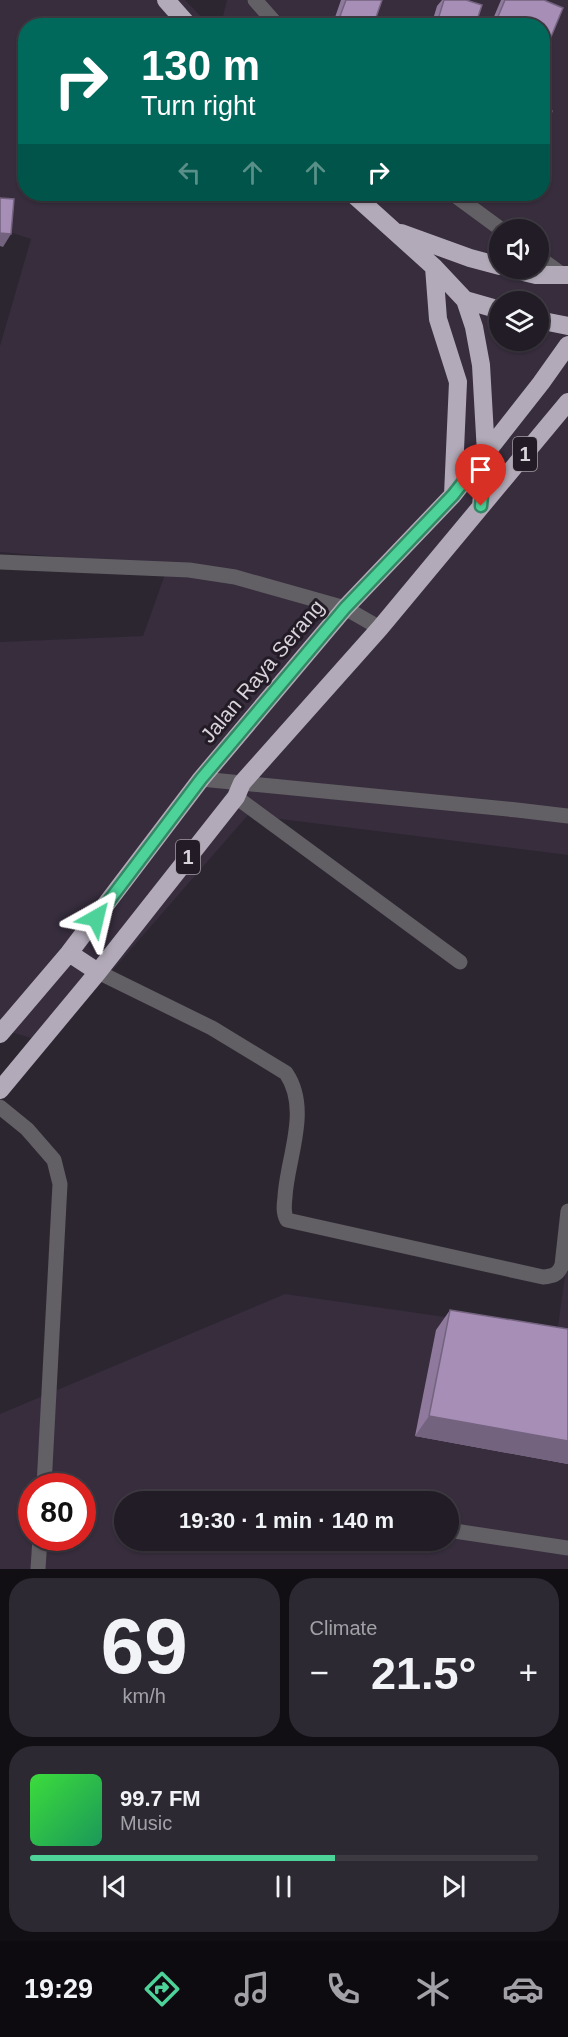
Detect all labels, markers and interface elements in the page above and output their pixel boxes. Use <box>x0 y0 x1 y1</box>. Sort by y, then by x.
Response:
icon: right <box>42 42 120 120</box>
text: 130 m <box>141 42 260 89</box>
text: Turn right <box>141 91 256 121</box>
icon: left <box>173 156 206 189</box>
icon: ahead <box>236 156 269 189</box>
icon: ahead <box>299 156 332 189</box>
icon: right <box>362 156 395 189</box>
map controls <box>489 219 549 351</box>
button: sound <box>489 219 549 279</box>
button: layers <box>489 291 549 351</box>
road number: 1 <box>513 437 537 471</box>
pin <box>455 444 506 506</box>
icon: arrive <box>464 453 497 486</box>
street label: Jalan Raya Serang <box>196 595 328 747</box>
road number: 1 <box>176 840 200 874</box>
position arrow <box>64 886 128 950</box>
speed limit sign: 80 <box>18 1473 96 1551</box>
text: 19:30 · 1 min · 140 m <box>179 1508 394 1533</box>
text: 69 <box>101 1602 188 1690</box>
text: Climate <box>310 1617 377 1639</box>
text: 21.5° <box>371 1648 477 1699</box>
text: − <box>310 1654 329 1691</box>
text: + <box>519 1654 538 1691</box>
text: km/h <box>123 1685 166 1707</box>
text: 99.7 FM <box>120 1786 201 1811</box>
text: Music <box>120 1812 172 1834</box>
icon: previous <box>98 1870 131 1903</box>
icon: pause <box>267 1870 300 1903</box>
icon: next <box>437 1870 470 1903</box>
icon: directions <box>141 1968 183 2010</box>
icon: music <box>231 1968 273 2010</box>
icon: phone <box>322 1968 364 2010</box>
icon: climate <box>412 1968 454 2010</box>
icon: car <box>502 1968 544 2010</box>
text: 19:29 <box>24 1974 93 2004</box>

